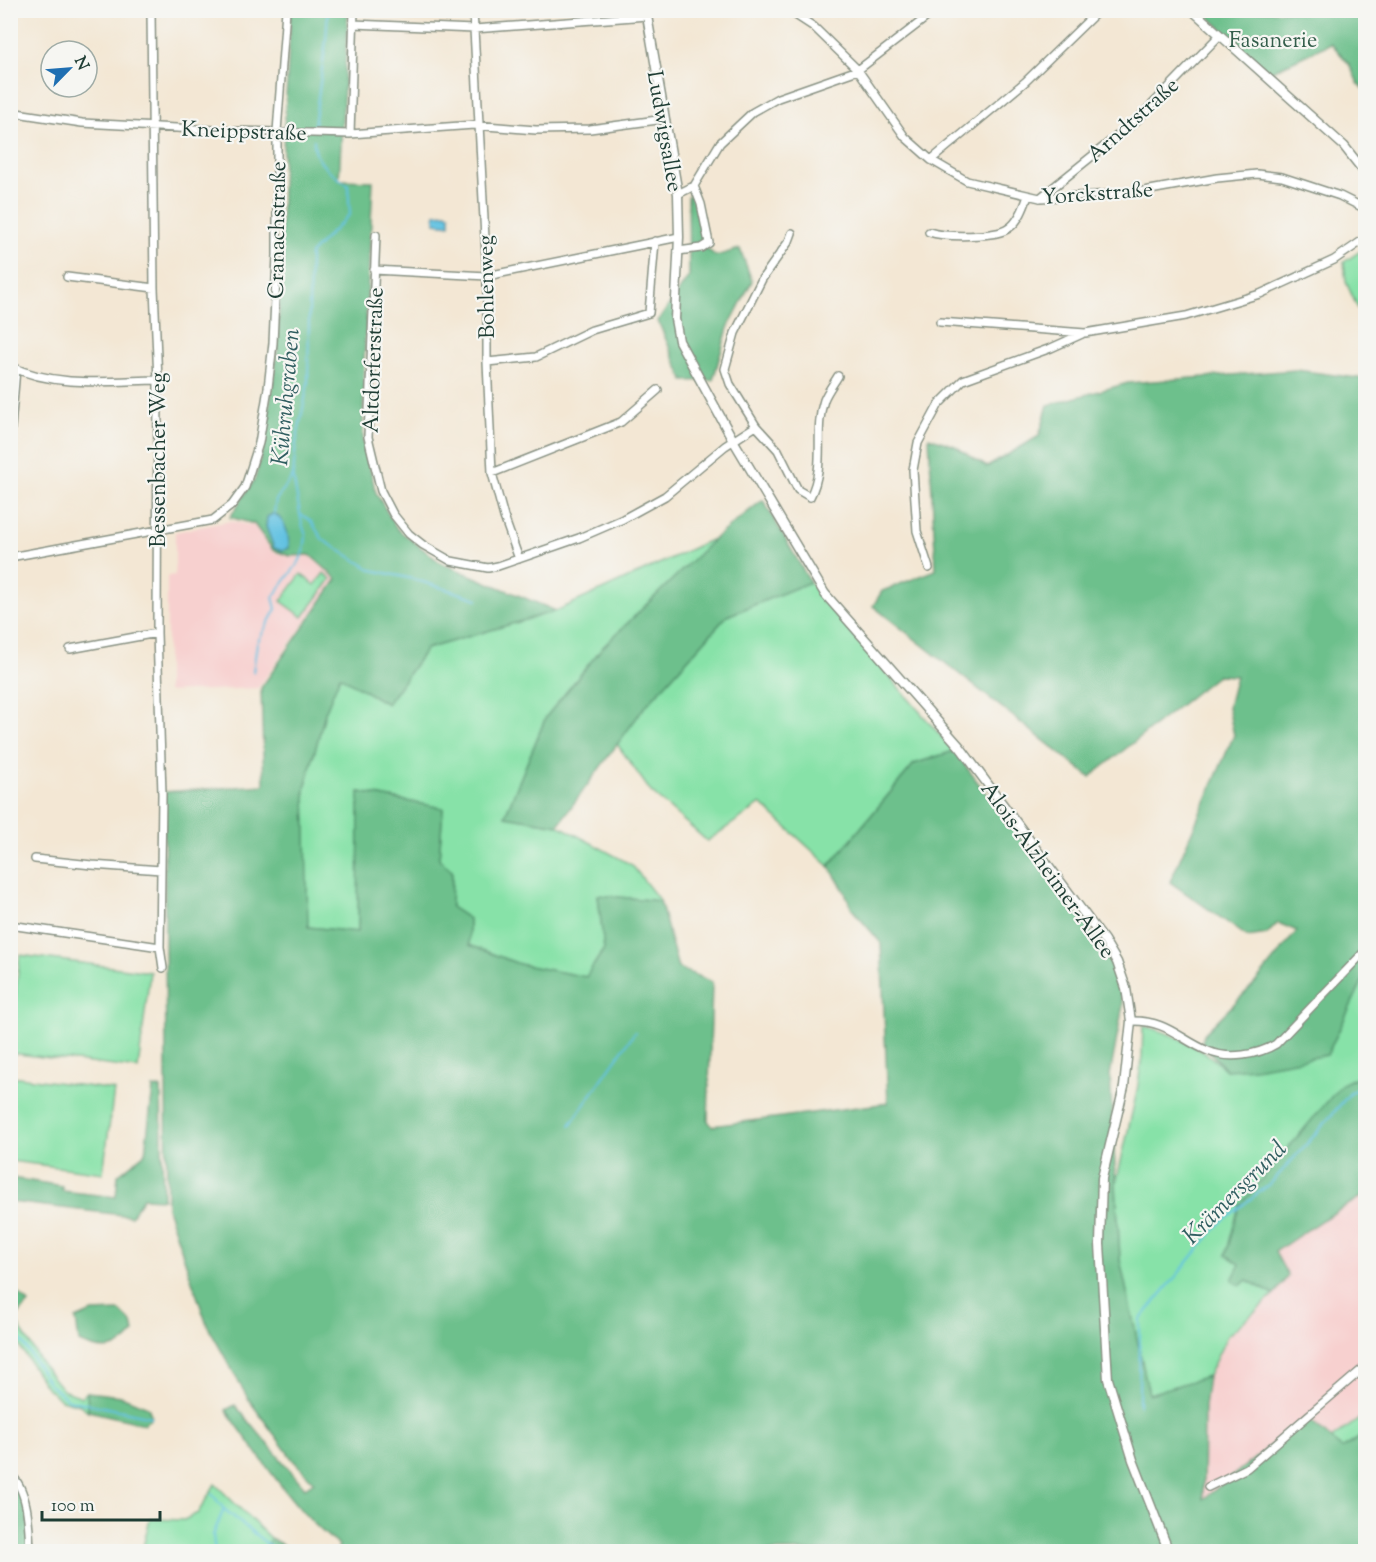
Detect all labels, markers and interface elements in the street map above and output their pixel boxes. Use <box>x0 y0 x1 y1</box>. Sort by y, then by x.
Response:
park label: Fasanerie <box>1229 26 1317 58</box>
north arrow <box>39 39 99 99</box>
text: N <box>67 53 94 75</box>
street label: Ludwigsallee <box>637 68 689 195</box>
street label: Arndtstraße <box>1081 71 1187 171</box>
street label: Kneippstraße <box>181 115 307 151</box>
street label: Cranachstraße <box>262 161 296 299</box>
street label: Yorckstraße <box>1040 175 1154 215</box>
street label: Bohlenweg <box>471 234 505 339</box>
street label: Altdorferstraße <box>356 287 394 434</box>
water label: Kühruhgraben <box>264 327 310 467</box>
street label: Bessenbacher Weg <box>144 372 176 548</box>
street label: Alois-Alzheimer-Allee <box>971 776 1122 966</box>
water label: Krämersgrund <box>1176 1134 1295 1253</box>
scale bar <box>42 1484 160 1522</box>
text: 100 m <box>51 1494 95 1520</box>

